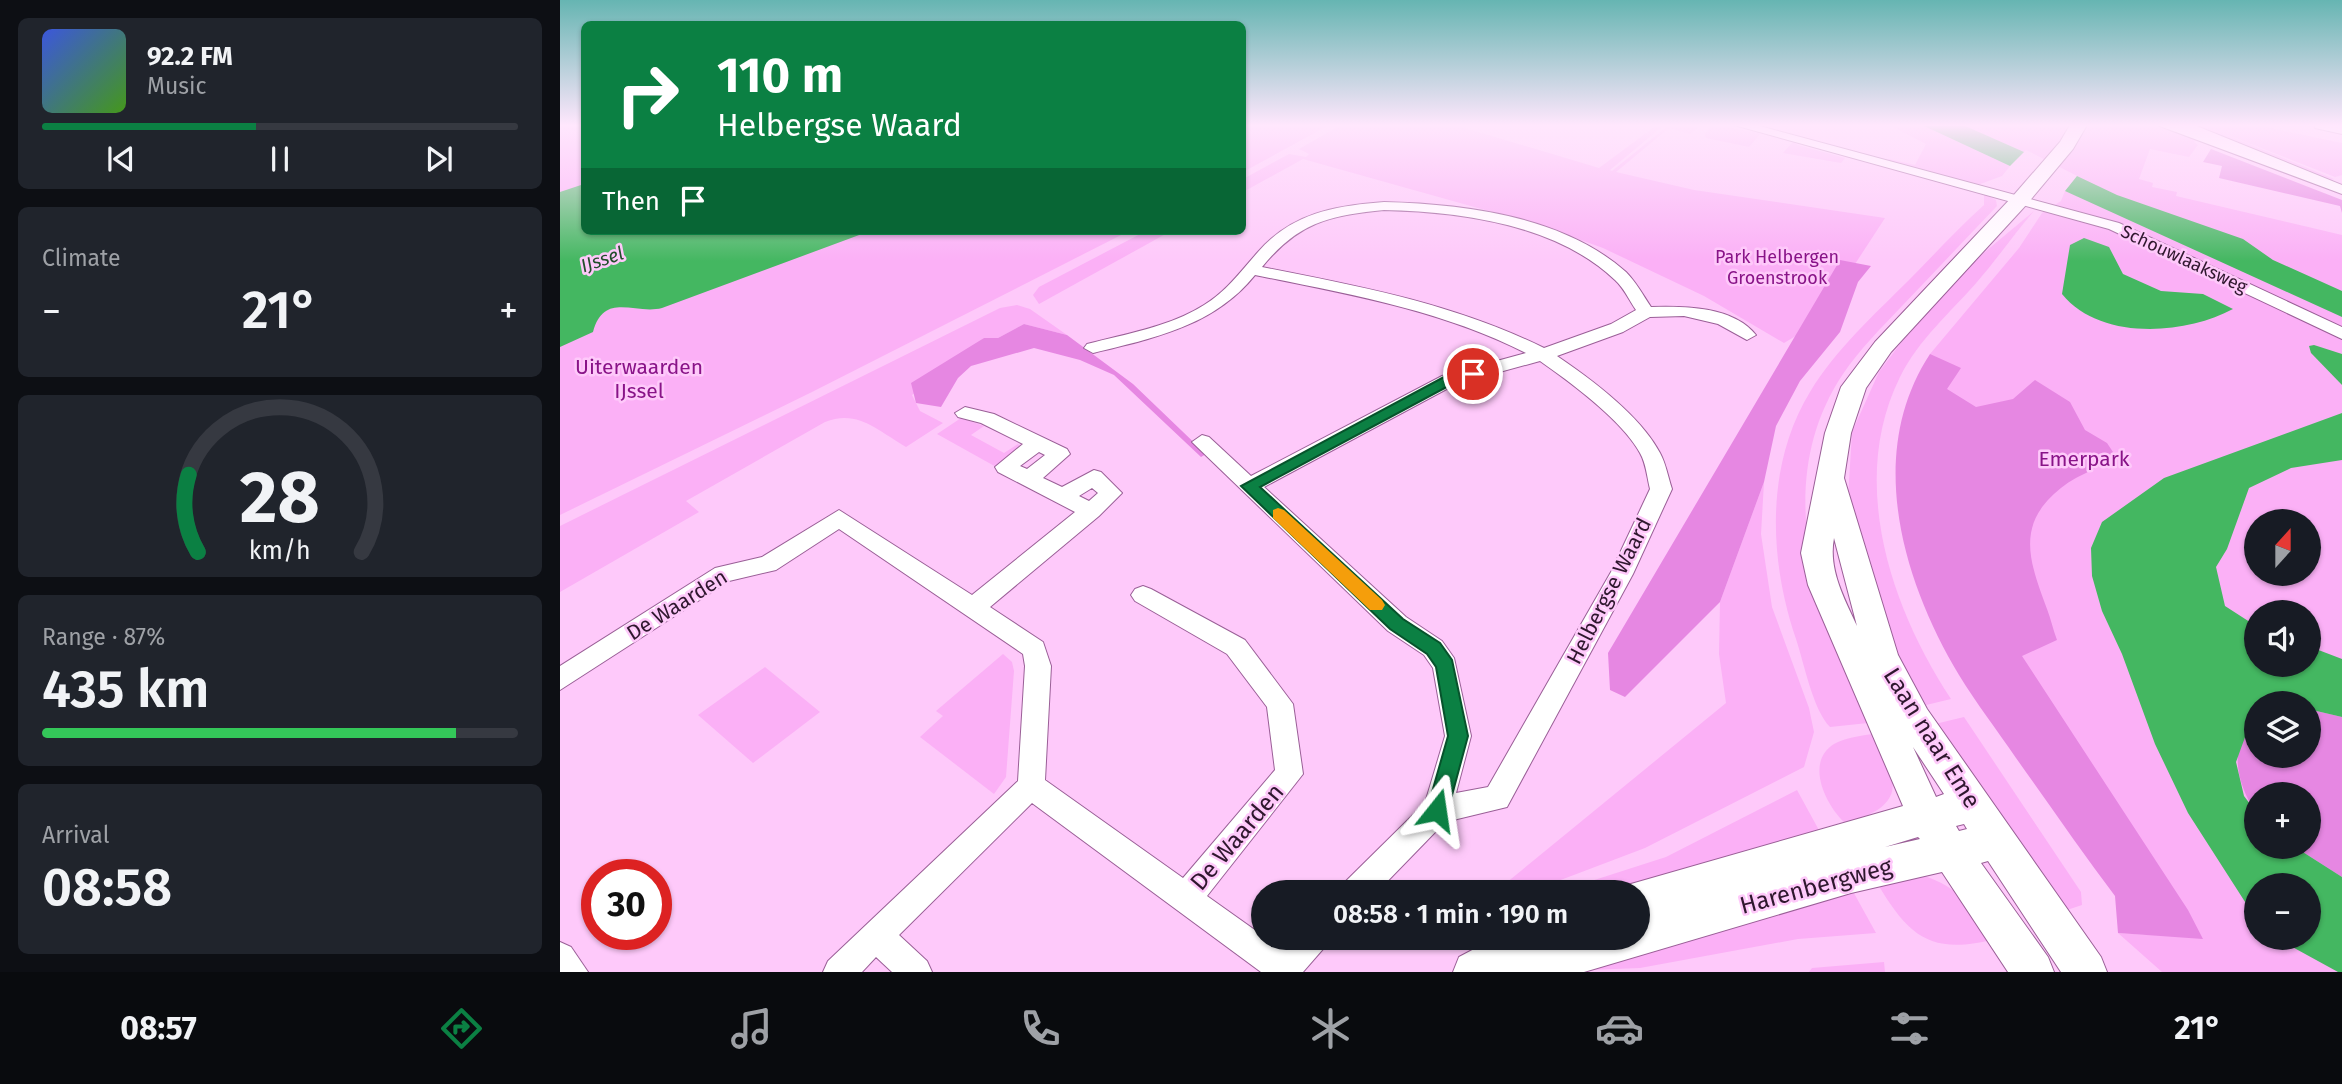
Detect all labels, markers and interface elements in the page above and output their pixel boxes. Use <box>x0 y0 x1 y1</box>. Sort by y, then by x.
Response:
text: 92.2 FM <box>147 41 233 72</box>
text: 110 m <box>717 46 843 105</box>
icon: right <box>602 49 693 140</box>
text: Music <box>147 72 207 100</box>
text: Helbergse Waard <box>717 106 962 144</box>
icon: previous <box>102 140 140 178</box>
icon: pause <box>261 140 299 178</box>
icon: next <box>420 140 458 178</box>
icon: arrive <box>674 182 712 220</box>
text: Then <box>602 186 660 217</box>
street label: Schouwlaaksweg <box>2117 220 2251 298</box>
water label: IJssel <box>578 241 627 277</box>
text: Climate <box>42 244 121 272</box>
park label: Park Helbergen Groenstrook <box>1715 246 1839 289</box>
text: 21° <box>242 279 318 342</box>
text: − <box>42 288 61 334</box>
text: + <box>499 288 518 334</box>
pin <box>1443 344 1503 404</box>
park label: Uiterwaarden IJssel <box>575 354 703 404</box>
icon: arrive <box>1454 355 1492 393</box>
park label: Emerpark <box>2038 446 2130 472</box>
text: 28 <box>240 454 320 541</box>
north arrow <box>2244 509 2320 586</box>
map controls <box>2244 509 2321 950</box>
street label: Helbergse Waard <box>1561 514 1657 668</box>
text: km/h <box>249 536 311 566</box>
street label: De Waarden <box>622 564 732 646</box>
button: sound <box>2244 600 2321 677</box>
text: Range · 87% <box>42 623 165 651</box>
text: 435 km <box>42 658 209 721</box>
street label: Laan naar Eme <box>1878 663 1986 813</box>
button: layers <box>2244 691 2321 768</box>
position arrow <box>1400 773 1474 847</box>
street label: De Waarden <box>1184 778 1290 896</box>
button: + <box>2244 782 2321 859</box>
text: Arrival <box>42 821 109 849</box>
street label: Harenbergweg <box>1737 852 1896 920</box>
text: 08:58 <box>42 856 172 919</box>
speed limit sign: 30 <box>581 859 672 950</box>
button: − <box>2244 873 2321 950</box>
text: 08:58 · 1 min · 190 m <box>1333 899 1568 930</box>
icon: directions <box>437 1004 486 1053</box>
icon: music <box>727 1004 776 1053</box>
icon: phone <box>1016 1004 1065 1053</box>
icon: climate <box>1306 1004 1355 1053</box>
icon: car <box>1595 1004 1644 1053</box>
icon: filters <box>1885 1004 1934 1053</box>
text: 08:57 <box>120 1009 197 1047</box>
text: 21° <box>2174 1009 2222 1047</box>

